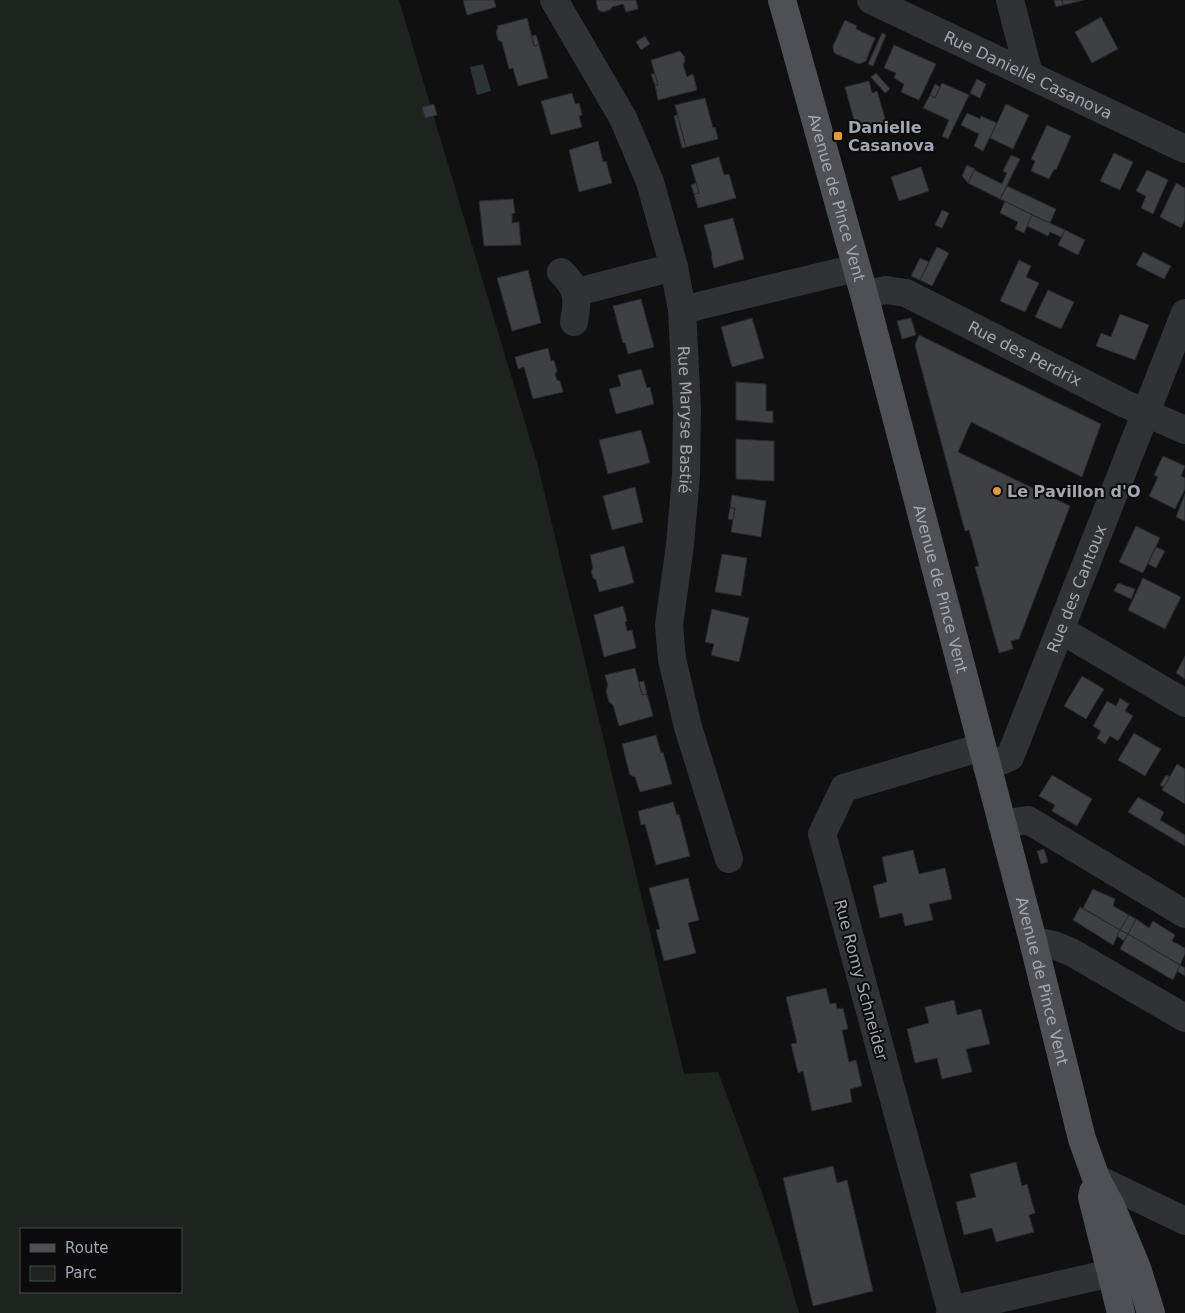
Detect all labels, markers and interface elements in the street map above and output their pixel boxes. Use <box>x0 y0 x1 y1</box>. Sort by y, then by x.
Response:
street label: Rue Danielle Casanova <box>941 27 1116 123</box>
street label: Avenue de Pince Vent <box>805 111 869 283</box>
place label: Danielle Casanova <box>848 118 934 155</box>
marker: Danielle Casanova <box>832 130 844 142</box>
street label: Rue des Perdrix <box>965 317 1085 390</box>
street label: Rue Maryse Bastié <box>674 345 697 494</box>
place label: Le Pavillon d'O <box>1007 482 1141 501</box>
marker: Le Pavillon d'O <box>991 485 1003 497</box>
street label: Avenue de Pince Vent <box>910 503 972 675</box>
street label: Rue des Cantoux <box>1043 522 1110 655</box>
street label: Avenue de Pince Vent <box>1012 895 1073 1067</box>
street label: Rue Romy Schneider <box>830 897 892 1063</box>
legend <box>20 1228 182 1293</box>
text: Route <box>65 1239 109 1257</box>
text: Parc <box>65 1264 97 1282</box>

